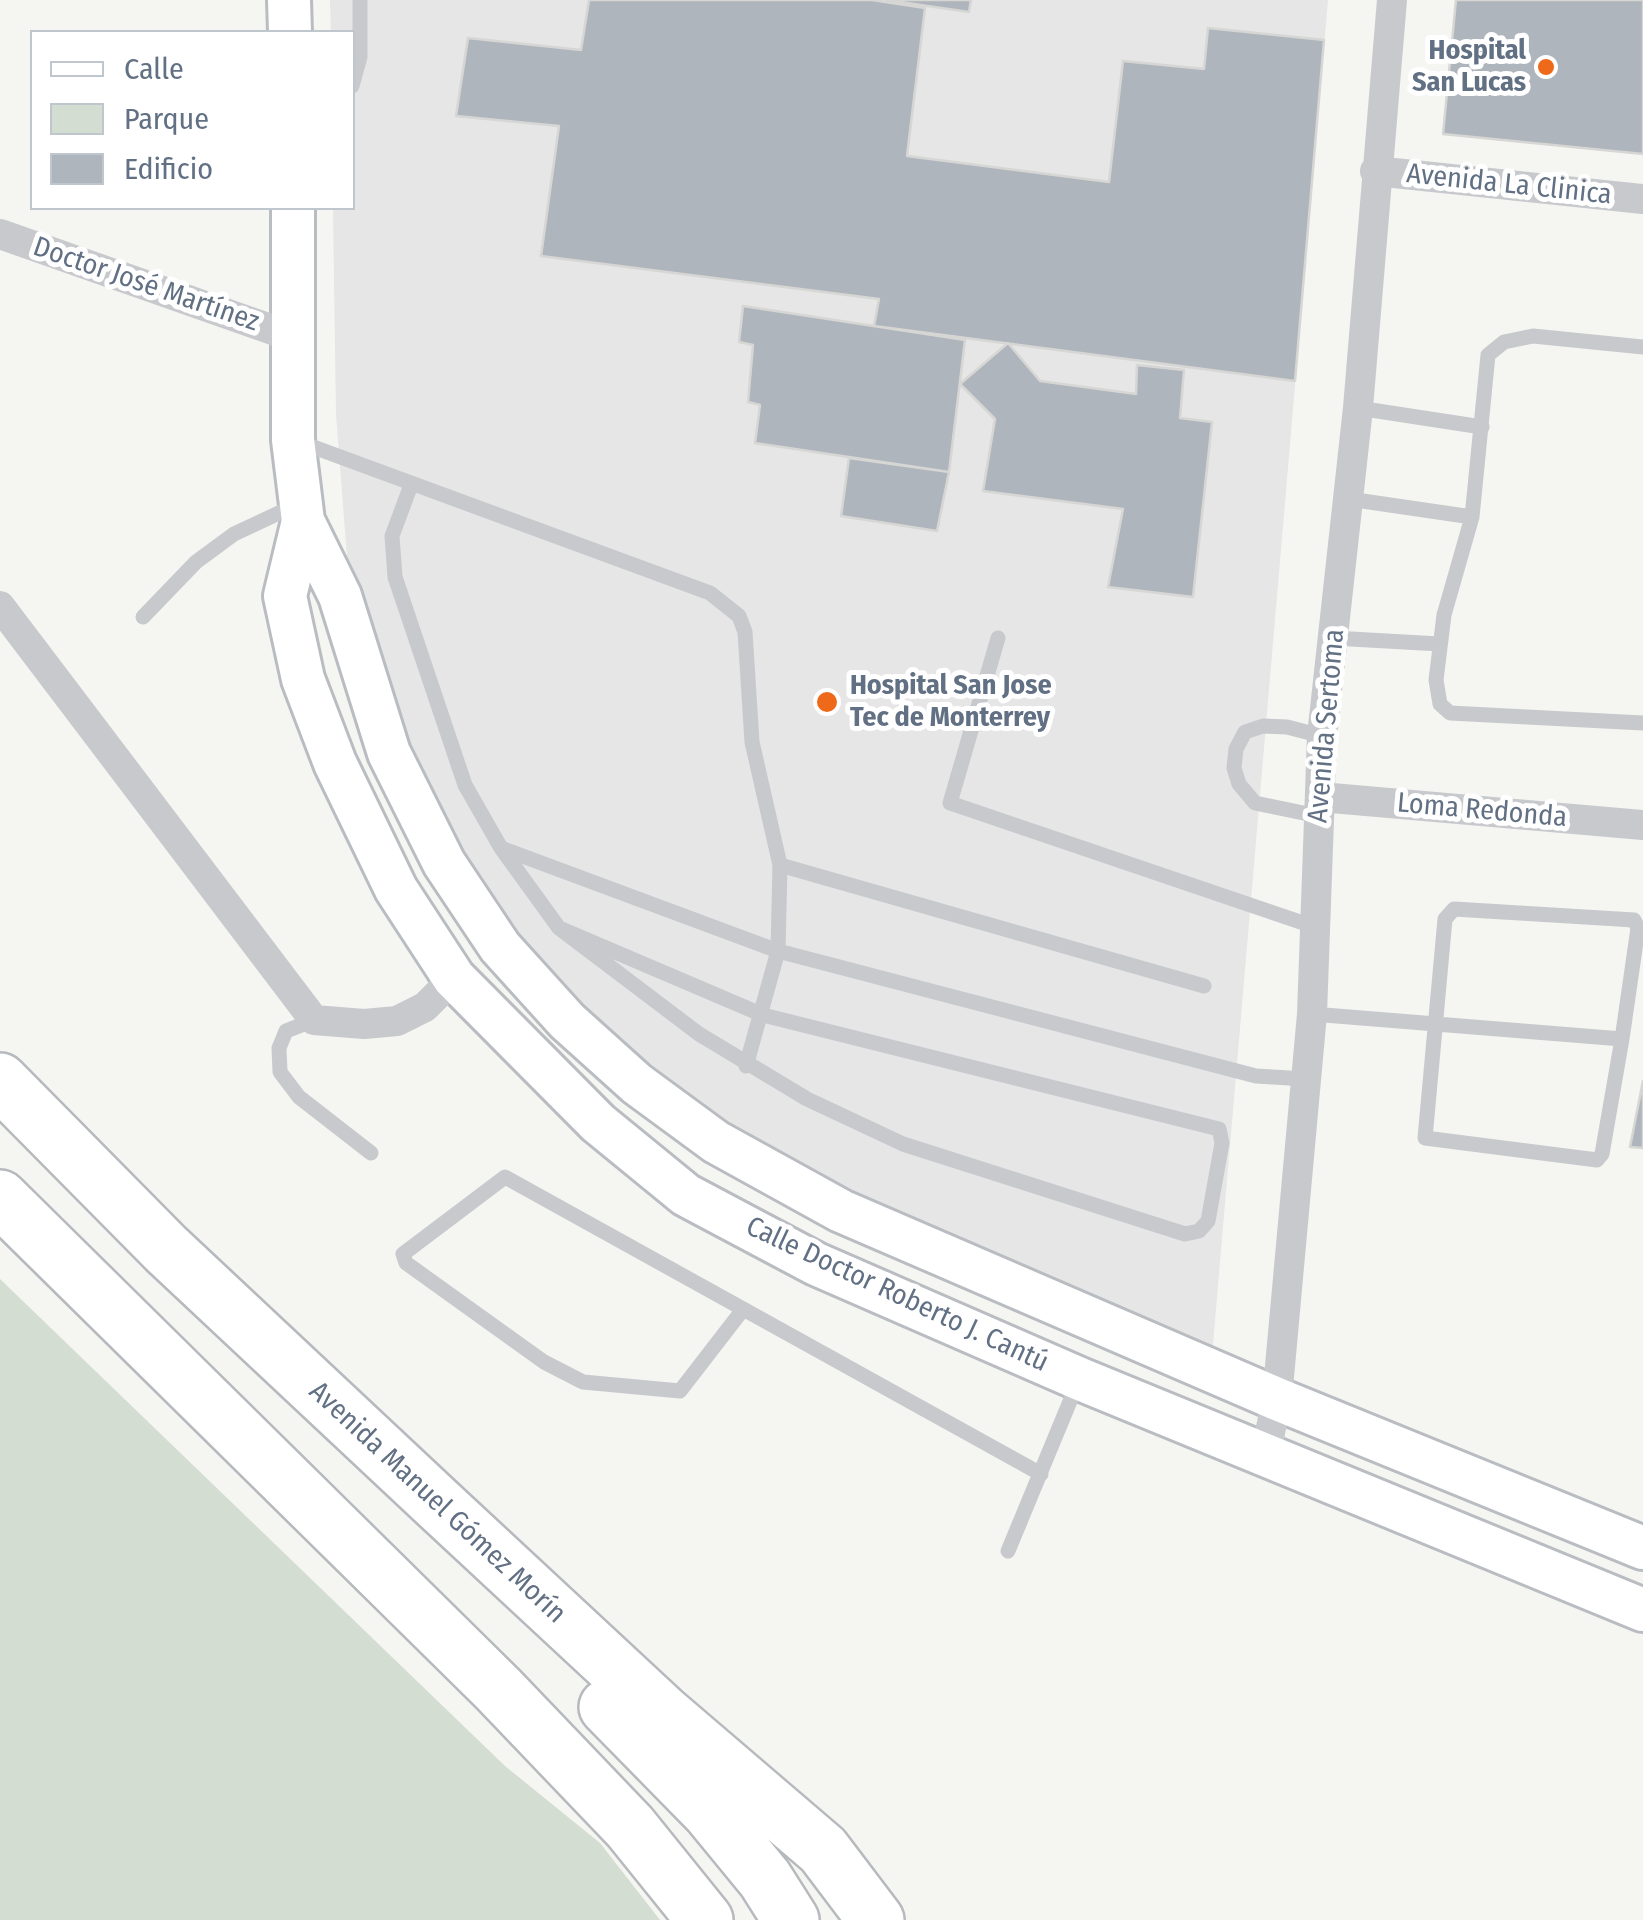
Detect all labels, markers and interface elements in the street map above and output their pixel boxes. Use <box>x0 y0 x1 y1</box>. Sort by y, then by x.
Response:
legend <box>30 30 355 210</box>
place label: Hospital San Lucas <box>1412 34 1526 100</box>
text: Calle <box>124 51 184 87</box>
marker: Hospital San Lucas <box>1535 56 1557 78</box>
text: Parque <box>124 101 209 137</box>
text: Edificio <box>124 151 213 187</box>
street label: Avenida La Clinica <box>1405 158 1613 212</box>
street label: Doctor José Martínez <box>29 231 263 339</box>
street label: Avenida Sertoma <box>1302 628 1352 824</box>
place label: Hospital San Jose Tec de Monterrey <box>850 669 1052 735</box>
marker: Hospital San Jose Tec de Monterrey <box>814 689 840 715</box>
street label: Loma Redonda <box>1396 787 1568 835</box>
street label: Calle Doctor Roberto J. Cantú <box>740 1210 1054 1380</box>
street label: Avenida Manuel Gómez Morín <box>302 1375 572 1631</box>

